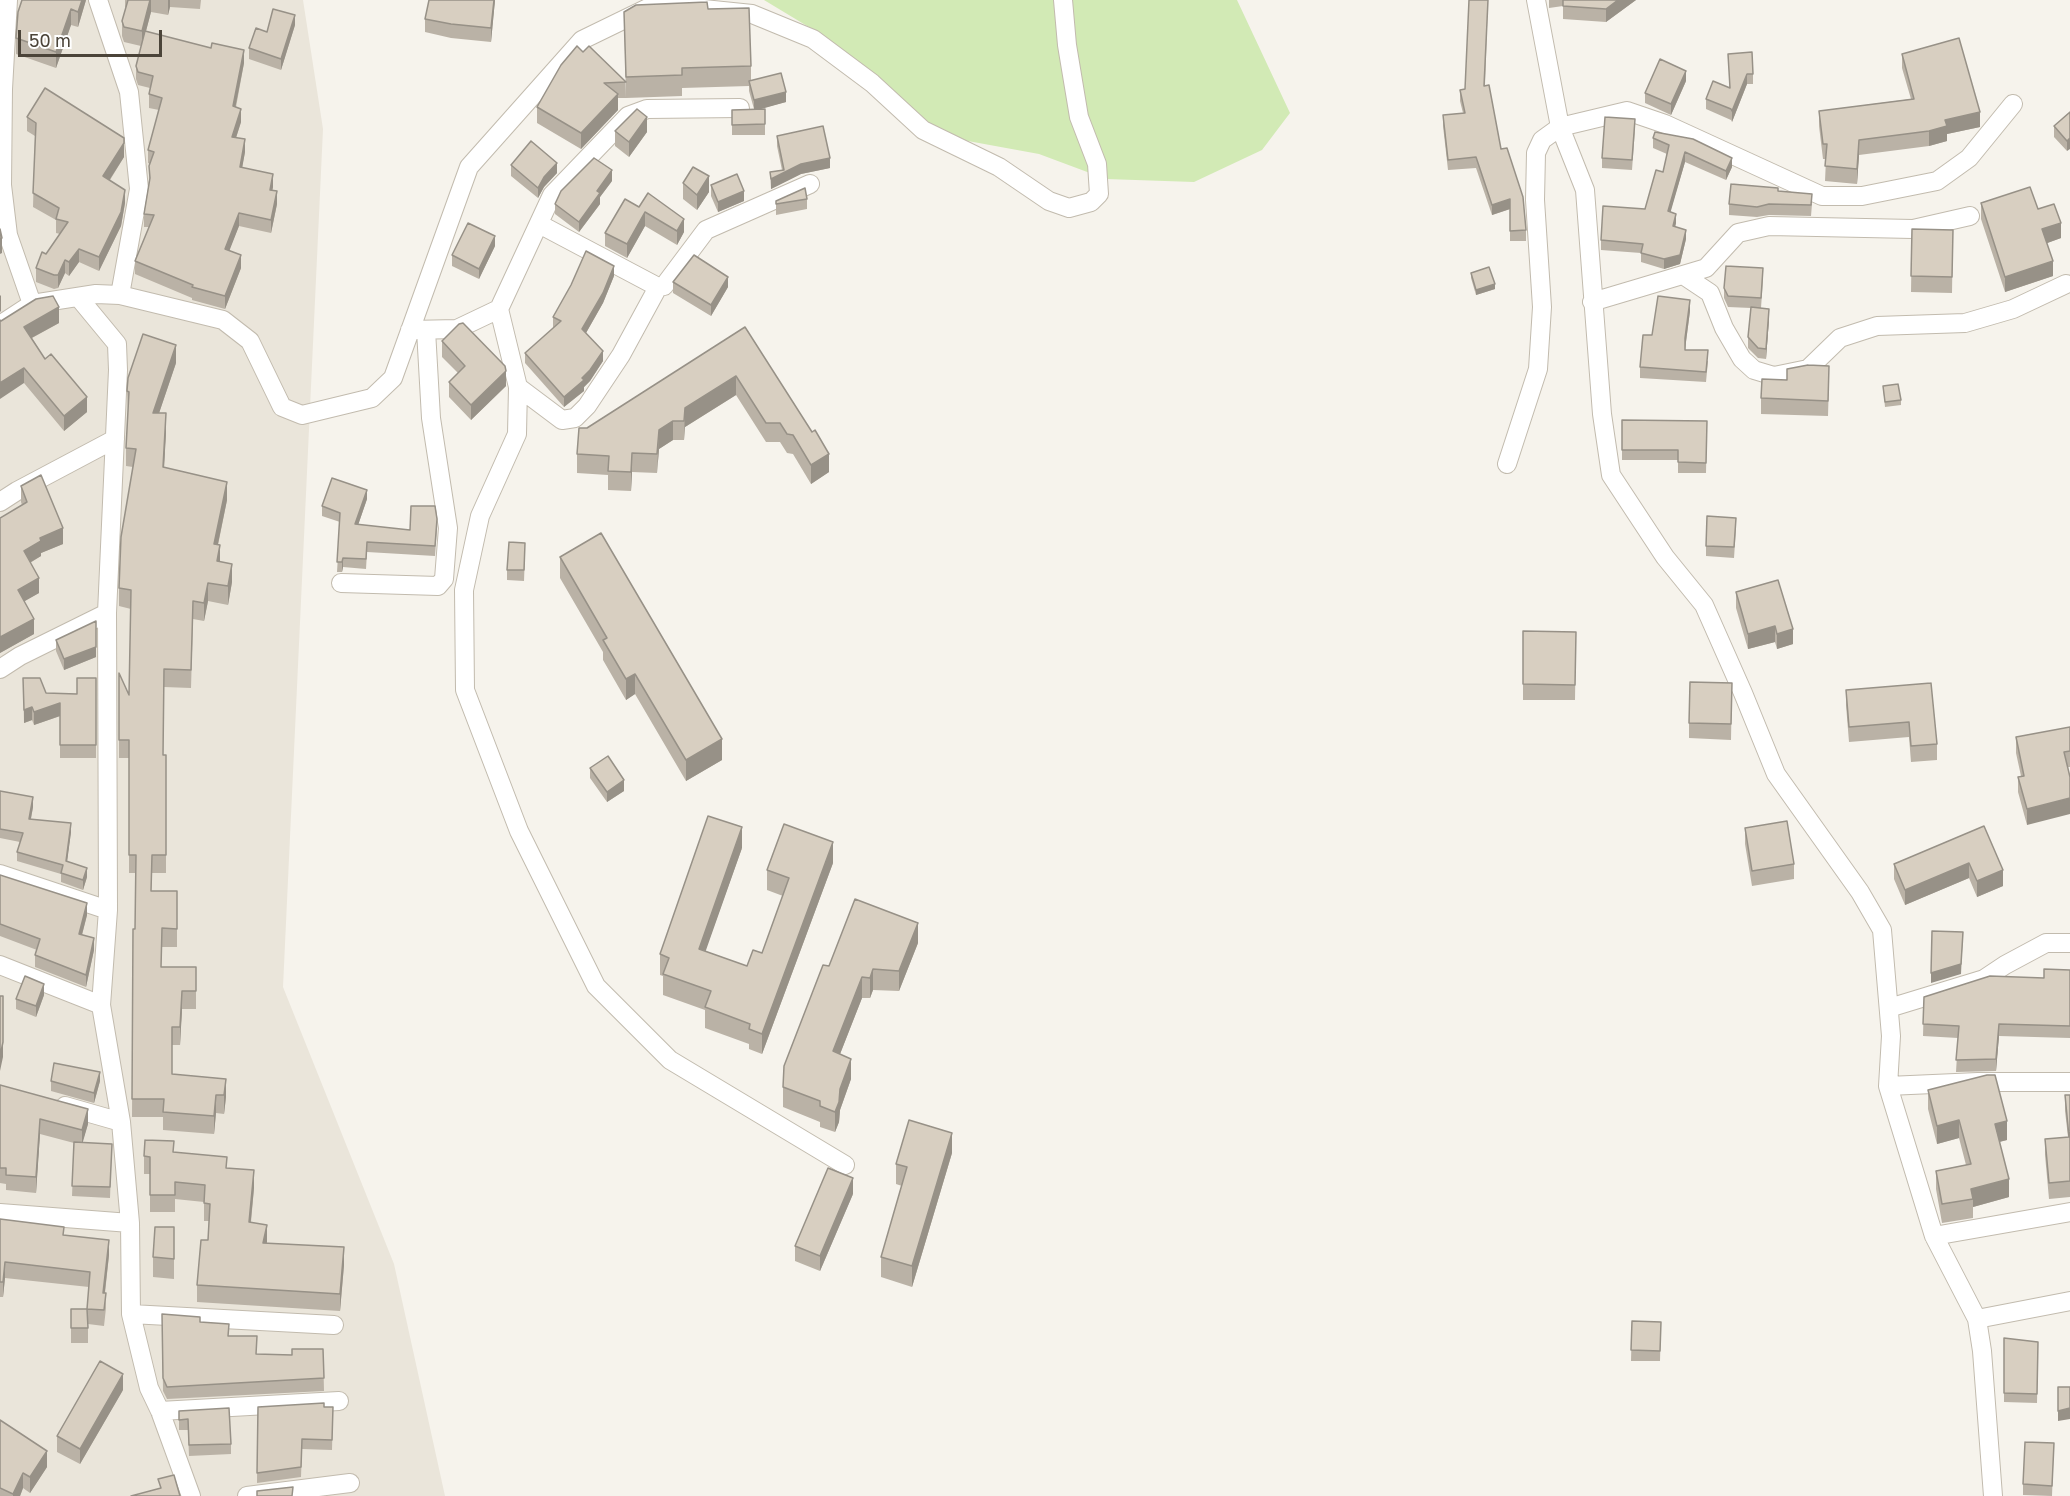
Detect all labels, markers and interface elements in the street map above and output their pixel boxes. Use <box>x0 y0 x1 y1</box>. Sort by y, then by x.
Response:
scale bar <box>21 18 165 56</box>
text: 50 m <box>29 29 71 51</box>

